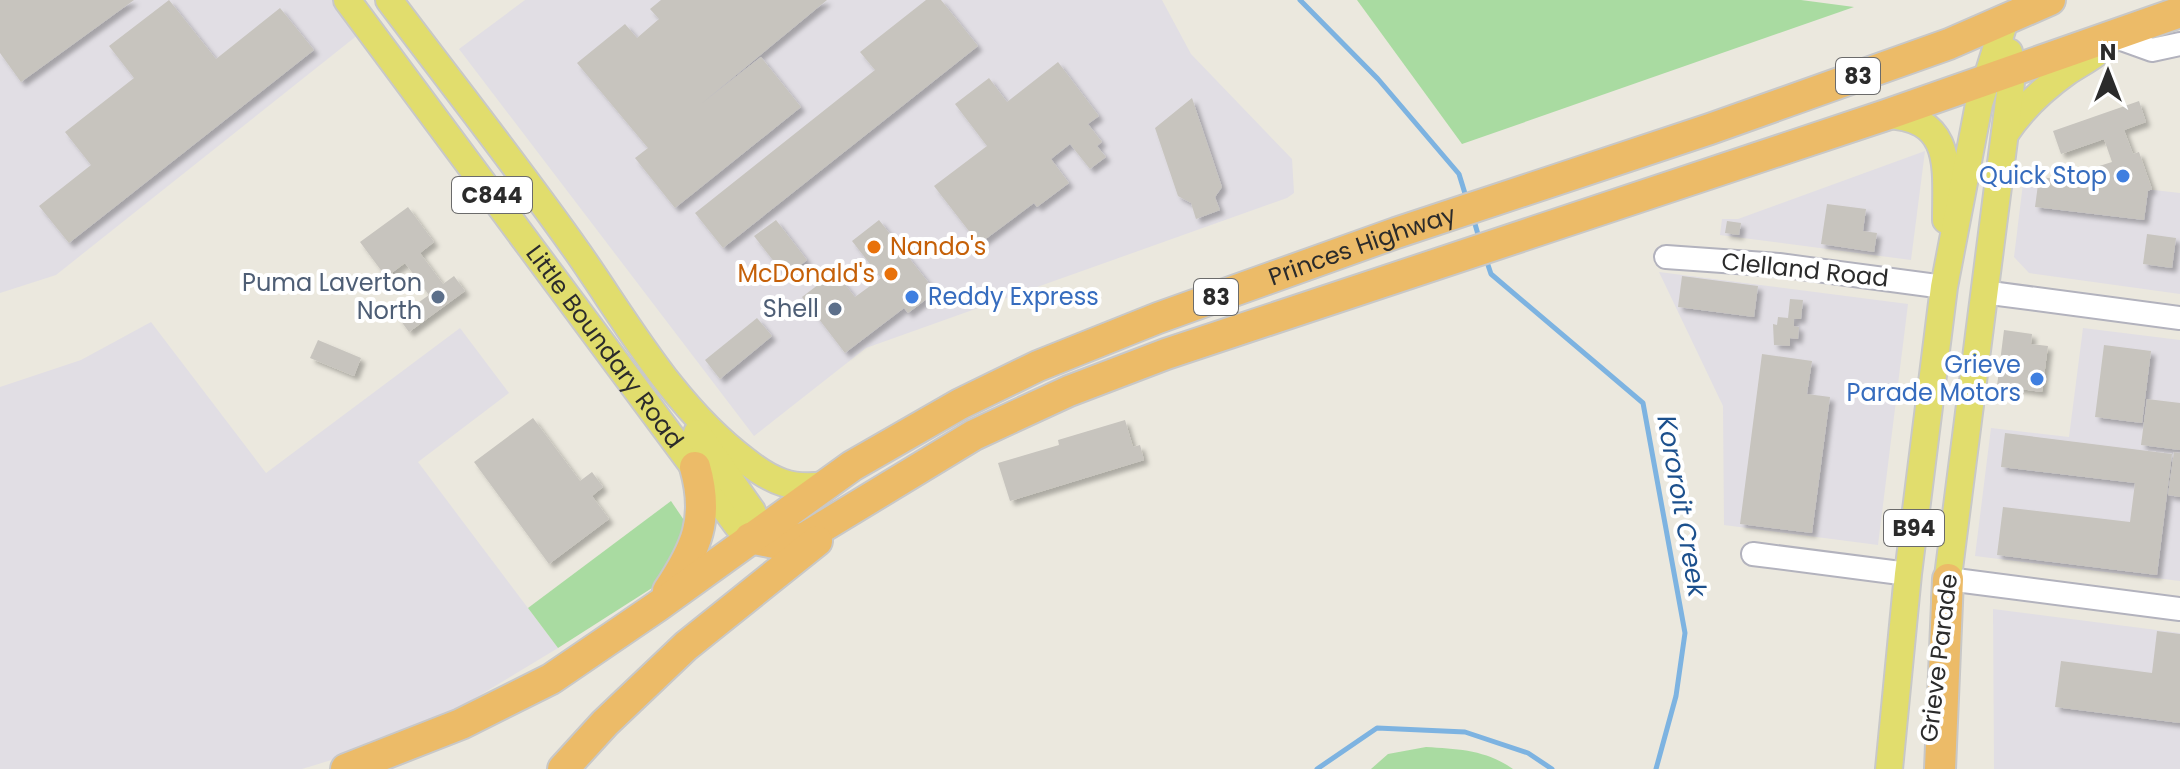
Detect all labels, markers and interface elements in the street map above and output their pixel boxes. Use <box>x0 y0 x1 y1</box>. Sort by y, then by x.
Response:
north arrow <box>2068 32 2148 112</box>
text: N <box>2100 37 2116 68</box>
road number: 83 <box>1836 58 1880 94</box>
place label: Quick Stop <box>1979 159 2107 192</box>
marker: Quick Stop <box>2114 167 2132 185</box>
road number: C844 <box>452 177 532 213</box>
street label: Princes Highway <box>1264 197 1460 293</box>
place label: Nando's <box>890 230 986 263</box>
street label: Little Boundary Road <box>519 238 691 455</box>
marker: Nando's <box>865 238 883 256</box>
street label: Clelland Road <box>1720 244 1890 295</box>
place label: McDonald's <box>737 257 875 290</box>
marker: McDonald's <box>882 265 900 283</box>
place label: Puma Laverton North <box>242 266 422 327</box>
road number: 83 <box>1194 279 1238 315</box>
place label: Reddy Express <box>928 280 1099 313</box>
marker: Puma Laverton North <box>429 288 447 306</box>
marker: Reddy Express <box>903 288 921 306</box>
place label: Shell <box>763 292 819 325</box>
marker: Shell <box>826 300 844 318</box>
place label: Grieve Parade Motors <box>1847 348 2021 409</box>
marker: Grieve Parade Motors <box>2028 370 2046 388</box>
water label: Kororoit Creek <box>1648 412 1716 601</box>
road number: B94 <box>1884 510 1944 546</box>
street label: Grieve Parade <box>1912 572 1965 744</box>

